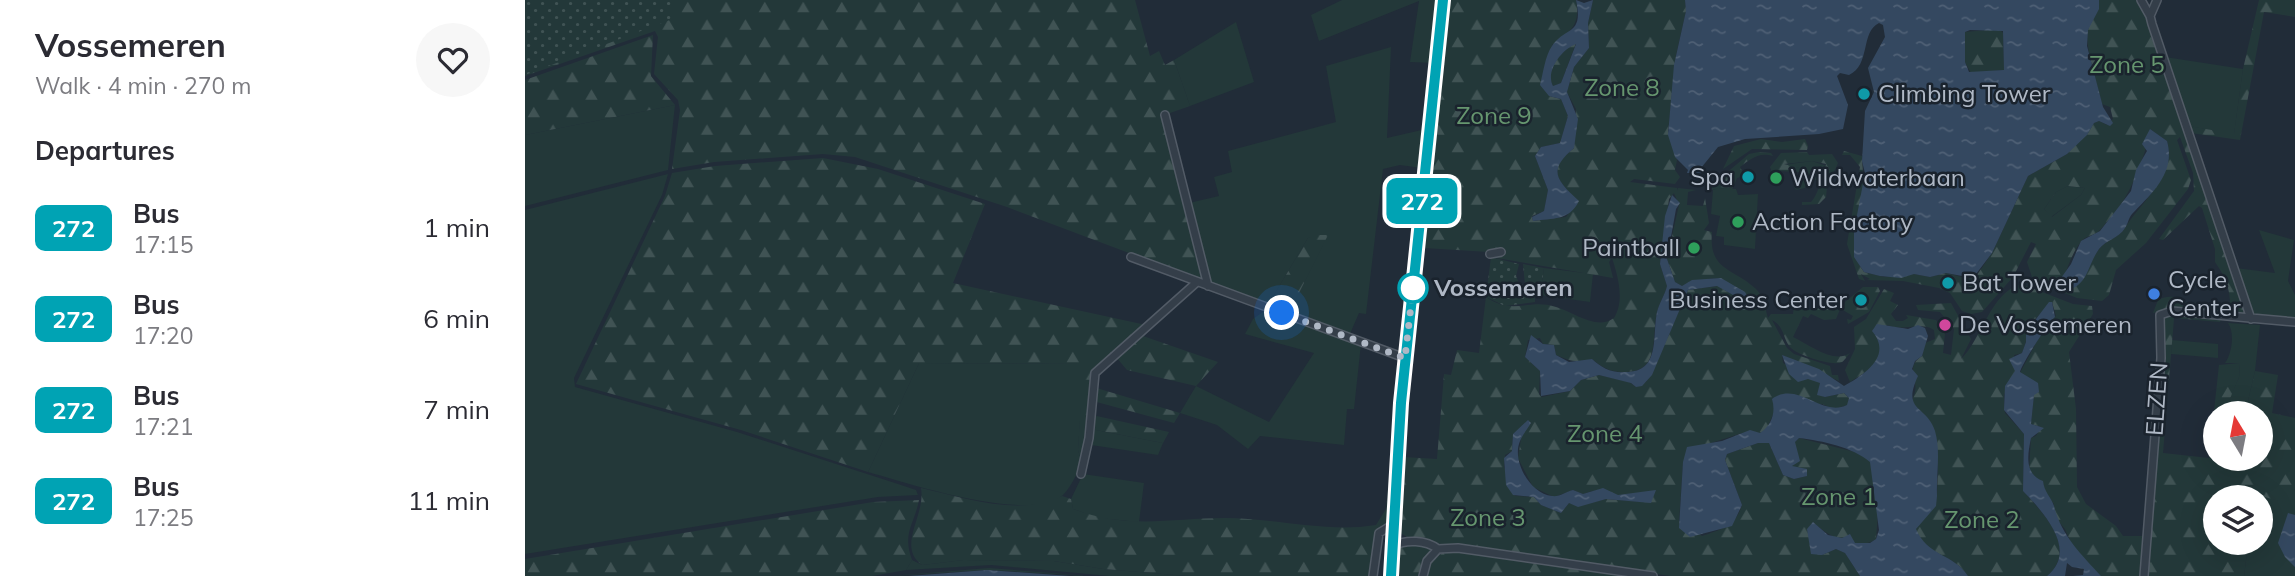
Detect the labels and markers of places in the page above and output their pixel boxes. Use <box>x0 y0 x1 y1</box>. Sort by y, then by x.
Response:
place label: Climbing Tower <box>1878 78 2051 108</box>
marker: Climbing Tower <box>1856 86 1872 102</box>
place label: Spa <box>1690 161 1734 191</box>
place label: Wildwaterbaan <box>1790 162 1965 192</box>
marker: Spa <box>1740 169 1756 185</box>
marker: Wildwaterbaan <box>1768 170 1784 186</box>
place label: Action Factory <box>1752 206 1913 236</box>
marker: Action Factory <box>1730 214 1746 230</box>
place label: Paintball <box>1582 232 1680 262</box>
marker: Paintball <box>1686 240 1702 256</box>
place label: Cycle Center <box>2168 264 2241 322</box>
place label: Bat Tower <box>1962 267 2076 297</box>
place label: Vossemeren <box>1433 272 1573 302</box>
marker: Vossemeren <box>1398 273 1428 303</box>
marker: Bat Tower <box>1940 275 1956 291</box>
place label: Business Center <box>1669 284 1847 314</box>
marker: Cycle Center <box>2146 286 2162 302</box>
marker: Business Center <box>1853 292 1869 308</box>
place label: De Vossemeren <box>1959 309 2132 339</box>
marker: De Vossemeren <box>1937 317 1953 333</box>

